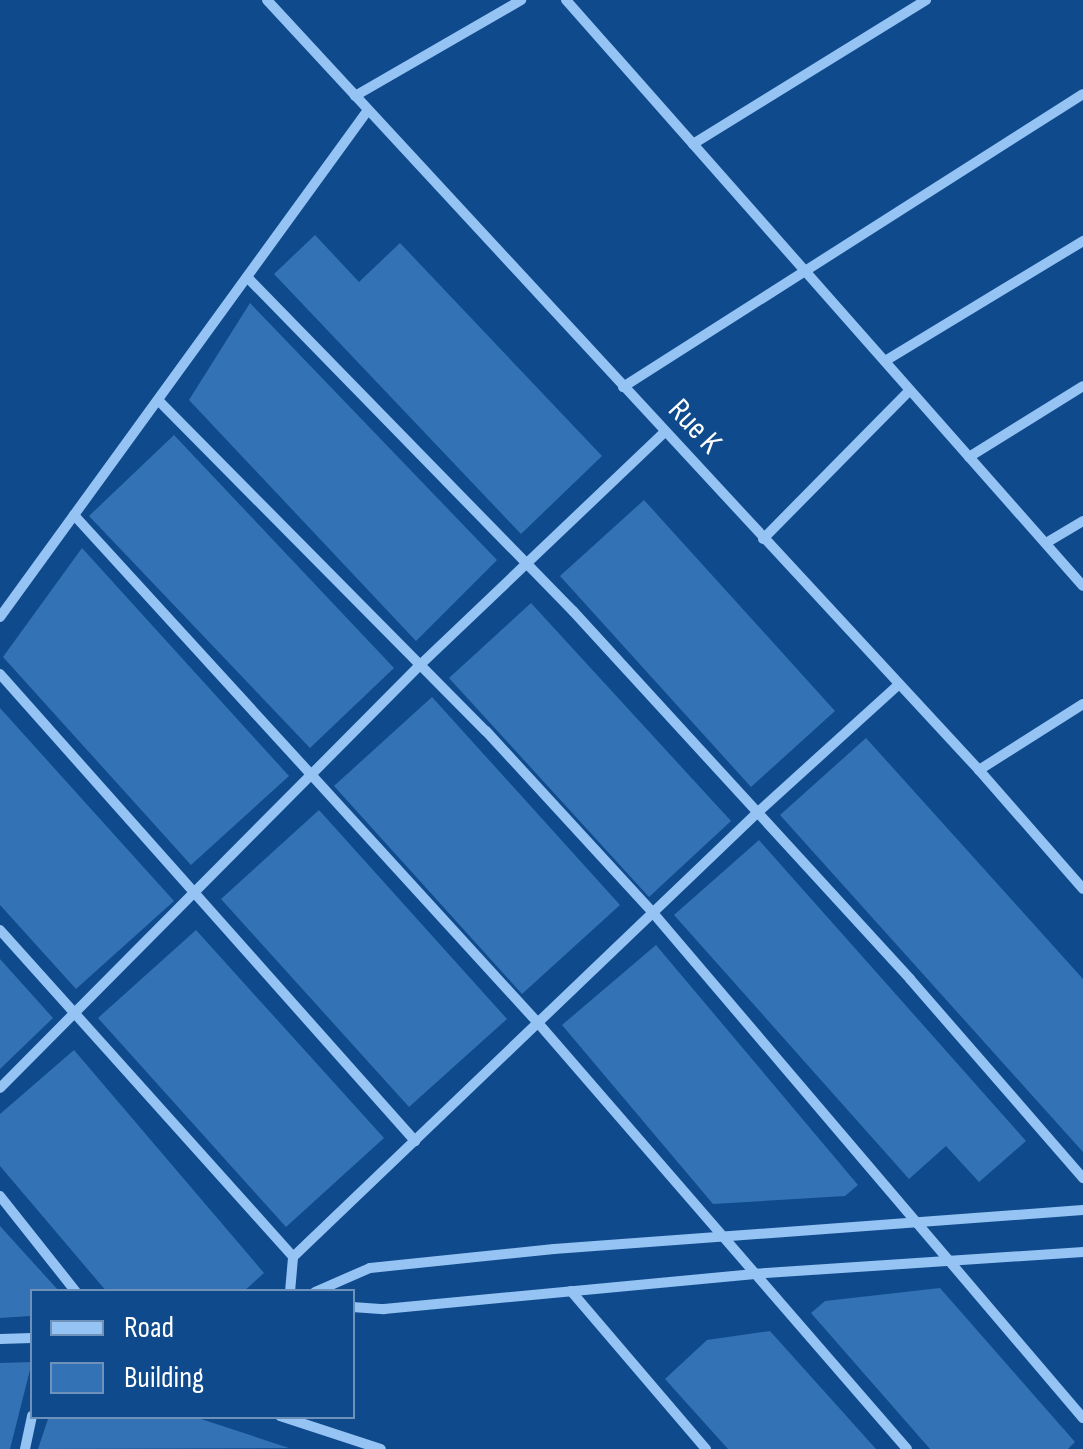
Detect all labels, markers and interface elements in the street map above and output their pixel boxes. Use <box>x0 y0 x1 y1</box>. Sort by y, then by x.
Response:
street label: Rue K <box>659 392 729 462</box>
legend <box>30 1289 355 1419</box>
text: Road <box>124 1310 174 1346</box>
text: Building <box>124 1360 204 1396</box>

